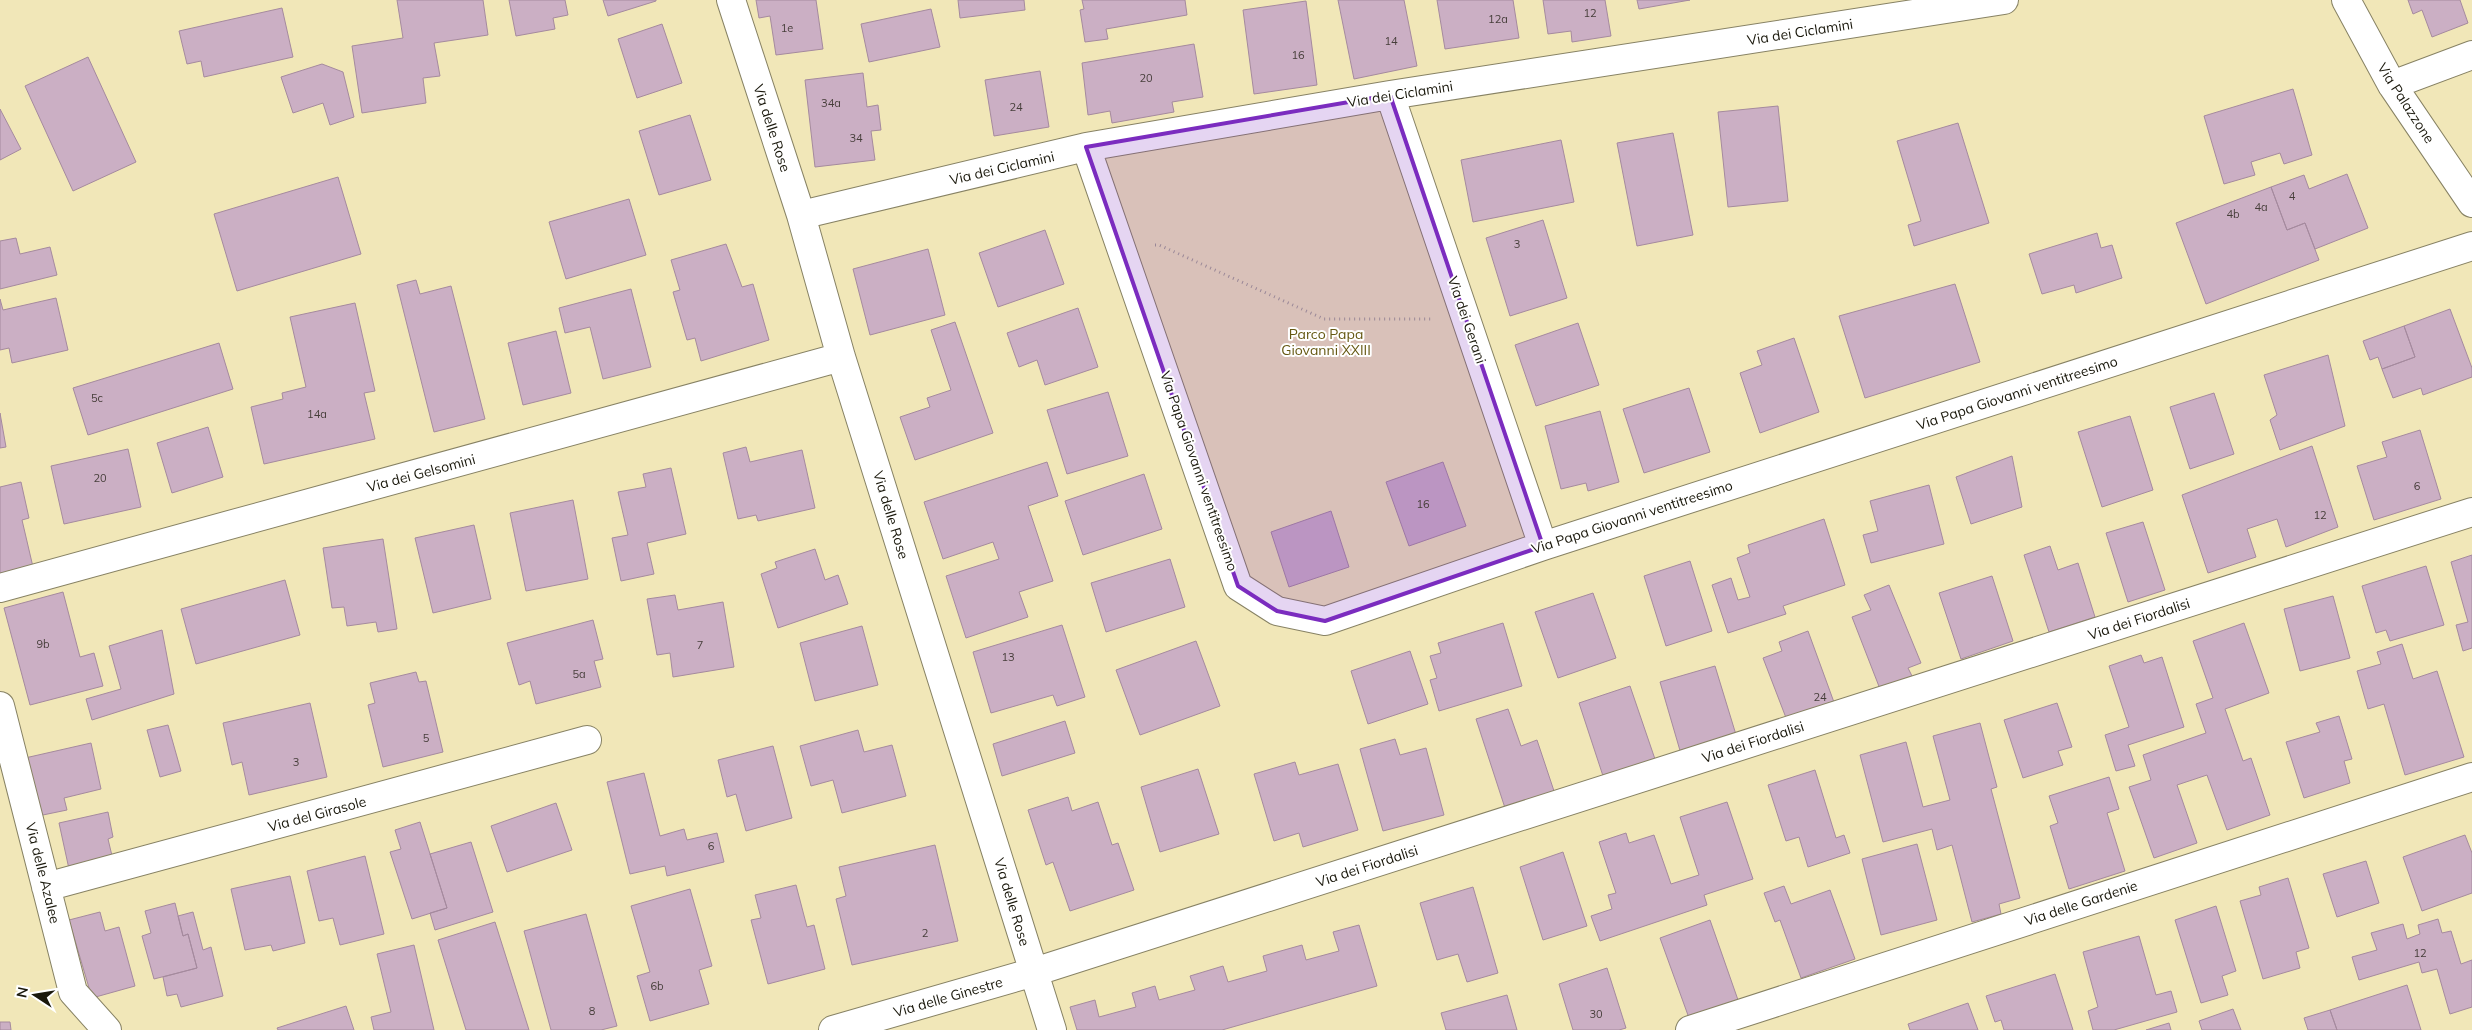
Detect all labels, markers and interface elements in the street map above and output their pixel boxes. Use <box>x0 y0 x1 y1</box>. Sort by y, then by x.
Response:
house number: 12 <box>1583 6 1597 20</box>
house number: 12a <box>1488 12 1508 26</box>
street label: Via dei Ciclamini <box>1746 15 1854 49</box>
house number: 1e <box>781 21 793 35</box>
house number: 14 <box>1384 34 1398 48</box>
house number: 16 <box>1291 48 1305 62</box>
street label: Via Palazzone <box>2373 59 2439 147</box>
house number: 20 <box>1139 71 1153 85</box>
street label: Via dei Ciclamini <box>1346 77 1454 111</box>
street label: Via delle Rose <box>749 82 795 174</box>
house number: 34a <box>821 96 841 110</box>
house number: 24 <box>1009 100 1023 114</box>
house number: 34 <box>849 131 863 145</box>
street label: Via dei Ciclamini <box>948 147 1056 189</box>
house number: 4 <box>2289 189 2296 203</box>
house number: 4a <box>2254 200 2268 214</box>
house number: 4b <box>2226 207 2240 221</box>
house number: 3 <box>1514 237 1520 251</box>
street label: Via dei Gerani <box>1444 274 1490 366</box>
park label: Parco Papa Giovanni XXIII <box>1281 325 1371 359</box>
street label: Via Papa Giovanni ventitreesimo <box>1914 352 2120 434</box>
street label: Via Papa Giovanni ventitreesimo <box>1156 369 1242 573</box>
house number: 5c <box>91 391 104 405</box>
house number: 14a <box>307 407 327 421</box>
street label: Via dei Gelsomini <box>365 450 477 496</box>
street label: Via delle Rose <box>869 469 913 561</box>
house number: 20 <box>93 471 107 485</box>
street label: Via Papa Giovanni ventitreesimo <box>1529 476 1735 558</box>
house number: 6 <box>2414 479 2421 493</box>
house number: 16 <box>1416 497 1430 511</box>
house number: 12 <box>2313 508 2327 522</box>
street label: Via dei Fiordalisi <box>2086 594 2192 644</box>
house number: 9b <box>36 637 50 651</box>
house number: 7 <box>697 638 703 652</box>
house number: 13 <box>1001 650 1015 664</box>
house number: 5a <box>572 667 586 681</box>
house number: 24 <box>1813 690 1827 704</box>
street label: Via dei Fiordalisi <box>1700 717 1806 767</box>
house number: 5 <box>423 731 430 745</box>
house number: 3 <box>293 755 299 769</box>
street label: Via del Girasole <box>266 792 368 836</box>
street label: Via delle Azalee <box>22 821 64 925</box>
house number: 6 <box>708 839 715 853</box>
street label: Via dei Fiordalisi <box>1314 841 1420 891</box>
street label: Via delle Rose <box>990 856 1034 948</box>
street label: Via delle Gardenie <box>2022 876 2140 930</box>
house number: 2 <box>922 926 929 940</box>
house number: 12 <box>2413 946 2427 960</box>
north arrow <box>10 970 60 1020</box>
street label: Via delle Ginestre <box>891 973 1005 1021</box>
house number: 6b <box>650 979 664 993</box>
text: N <box>12 985 32 999</box>
house number: 8 <box>589 1004 596 1018</box>
house number: 30 <box>1589 1007 1603 1021</box>

